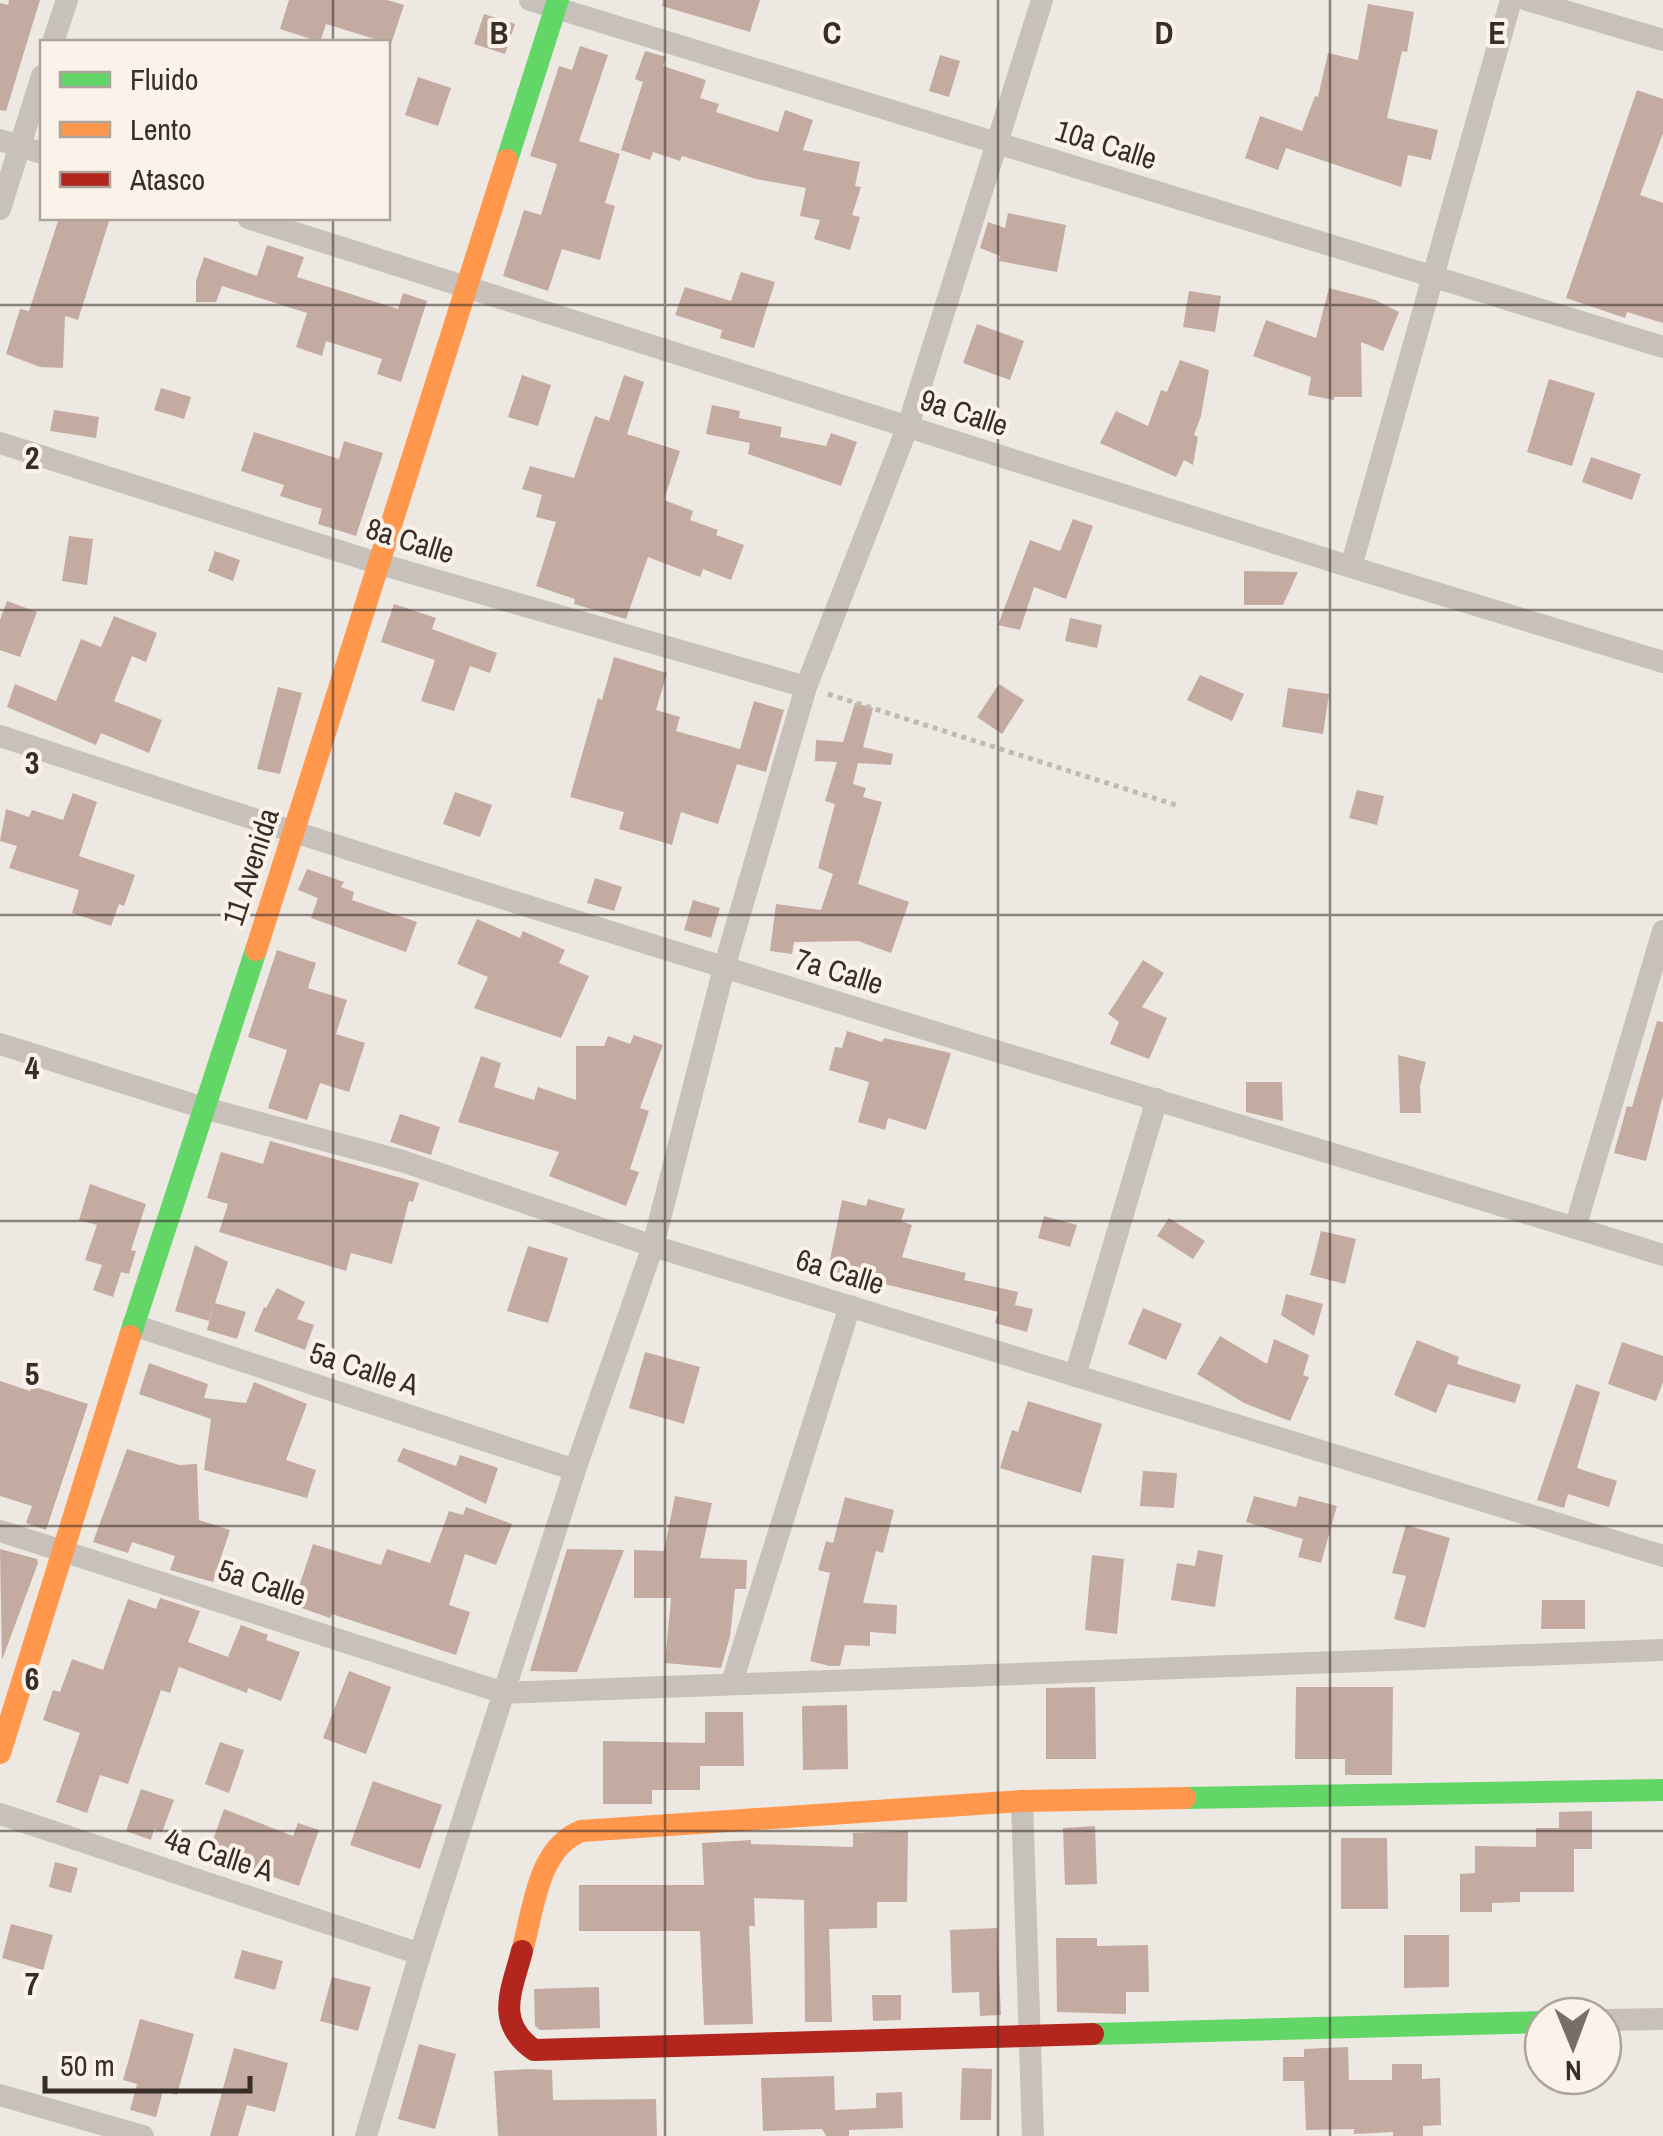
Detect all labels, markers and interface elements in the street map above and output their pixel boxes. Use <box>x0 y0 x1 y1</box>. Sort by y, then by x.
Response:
text: B <box>490 11 508 54</box>
text: C <box>823 11 841 54</box>
text: D <box>1155 11 1173 54</box>
text: E <box>1488 11 1506 54</box>
legend <box>40 40 390 220</box>
text: Fluido <box>130 59 198 99</box>
text: Lento <box>130 109 192 149</box>
street label: 10a Calle <box>1051 110 1162 178</box>
text: Atasco <box>129 159 205 199</box>
street label: 9a Calle <box>915 379 1013 445</box>
text: 2 <box>25 436 39 479</box>
street label: 8a Calle <box>361 508 459 572</box>
text: 3 <box>25 741 39 784</box>
street label: 11 Avenida <box>212 803 288 930</box>
street label: 7a Calle <box>790 939 888 1003</box>
text: 4 <box>25 1046 40 1089</box>
street label: 6a Calle <box>791 1239 889 1303</box>
street label: 5a Calle A <box>305 1332 424 1405</box>
text: 5 <box>25 1352 39 1395</box>
street label: 5a Calle <box>213 1549 311 1615</box>
text: 6 <box>25 1657 39 1700</box>
street label: 4a Calle A <box>160 1818 279 1891</box>
text: 7 <box>25 1962 39 2005</box>
north arrow <box>1523 1996 1623 2096</box>
scale bar <box>45 2031 250 2093</box>
text: 50 m <box>60 2045 115 2085</box>
text: N <box>1565 2052 1582 2090</box>

